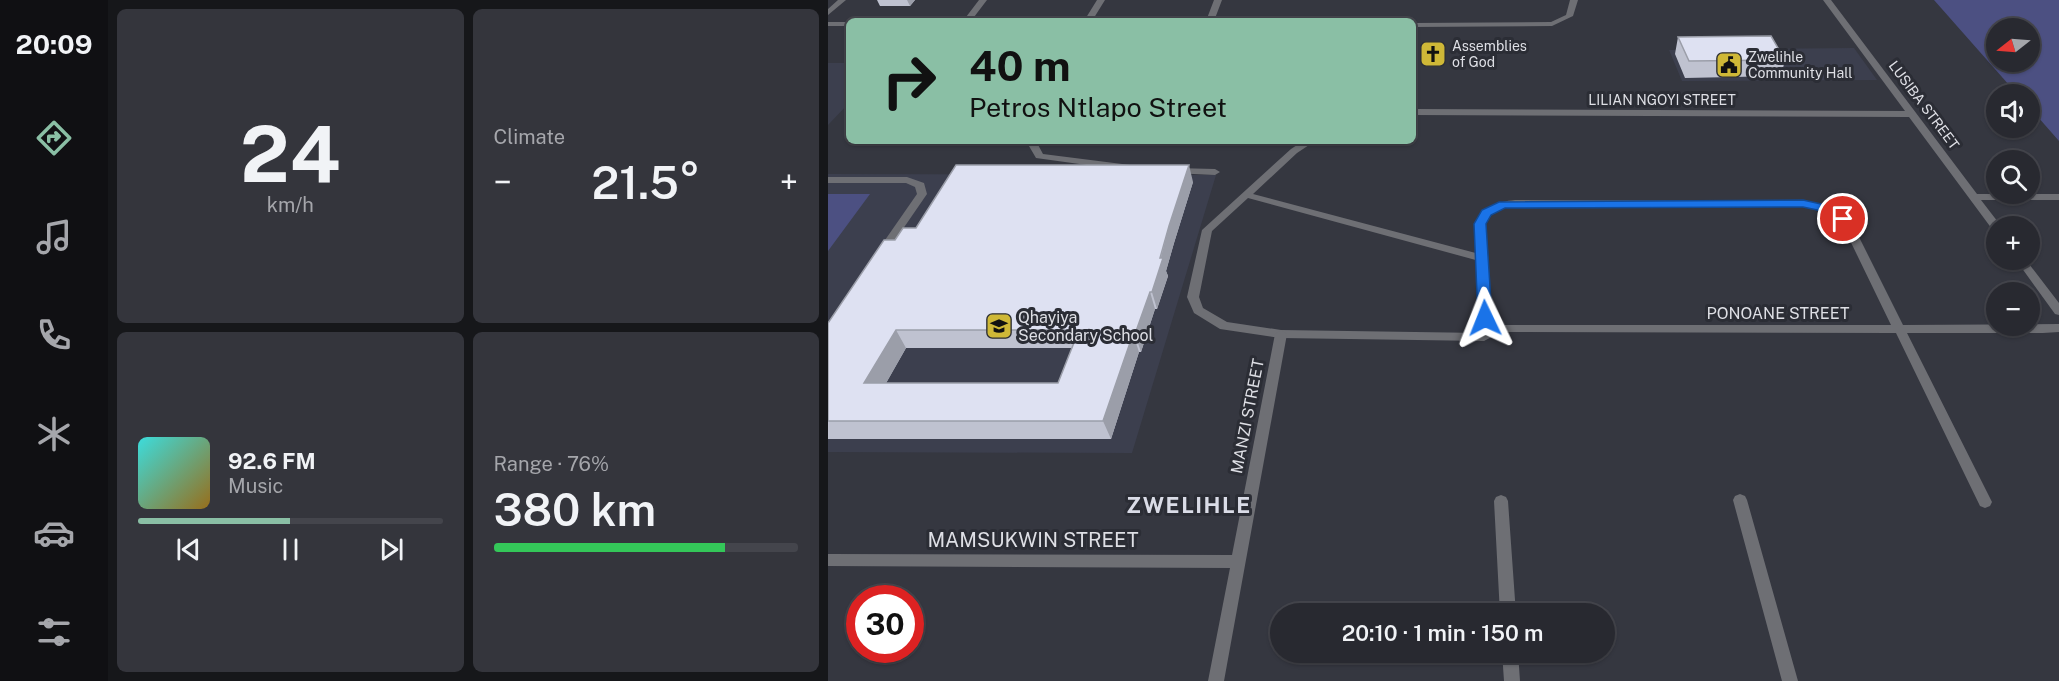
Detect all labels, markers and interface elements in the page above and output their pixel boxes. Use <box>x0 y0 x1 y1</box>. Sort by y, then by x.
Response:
north arrow <box>1986 18 2040 72</box>
map controls <box>1986 18 2040 336</box>
text: 20:09 <box>16 28 92 60</box>
place label: Assemblies of God <box>1452 38 1527 70</box>
church icon: Assemblies of God <box>1418 39 1448 69</box>
text: 40 m <box>969 41 1071 90</box>
icon: right <box>870 42 948 120</box>
place label: Zwelihle Community Hall <box>1748 49 1853 81</box>
public building icon: Zwelihle Community Hall <box>1714 50 1744 80</box>
street label: LUSIBA STREET <box>1886 58 1962 152</box>
button: sound <box>1986 84 2040 138</box>
text: Petros Ntlapo Street <box>969 91 1227 123</box>
street label: LILIAN NGOYI STREET <box>1588 92 1736 108</box>
text: 24 <box>240 108 341 200</box>
icon: directions <box>33 117 75 159</box>
text: Climate <box>494 125 565 149</box>
button: search <box>1986 150 2040 204</box>
text: 21.5° <box>591 156 700 209</box>
text: − <box>494 163 512 201</box>
text: + <box>780 163 798 201</box>
text: km/h <box>267 193 314 217</box>
pin <box>1817 193 1868 244</box>
icon: arrive <box>1826 202 1859 235</box>
icon: music <box>33 216 75 258</box>
button: + <box>1986 216 2040 270</box>
button: − <box>1986 282 2040 336</box>
position arrow <box>1453 286 1517 350</box>
street label: PONOANE STREET <box>1707 304 1850 323</box>
place label: Qhayiya Secondary School <box>1018 308 1154 345</box>
school or university icon: Qhayiya Secondary School <box>984 311 1014 341</box>
icon: phone <box>33 314 75 356</box>
street label: MANZI STREET <box>1227 357 1268 475</box>
icon: climate <box>33 413 75 455</box>
text: 92.6 FM <box>228 448 316 474</box>
text: Range · 76% <box>494 452 609 476</box>
text: Music <box>228 474 283 498</box>
text: 380 km <box>494 483 656 536</box>
district label: ZWELIHLE <box>1126 492 1252 518</box>
icon: car <box>33 512 75 554</box>
street label: MAMSUKWIN STREET <box>927 528 1139 552</box>
icon: previous <box>172 533 205 566</box>
icon: pause <box>274 533 307 566</box>
icon: next <box>375 533 408 566</box>
speed limit sign: 30 <box>846 585 924 663</box>
icon: filters <box>33 611 75 653</box>
text: 20:10 · 1 min · 150 m <box>1342 620 1543 646</box>

